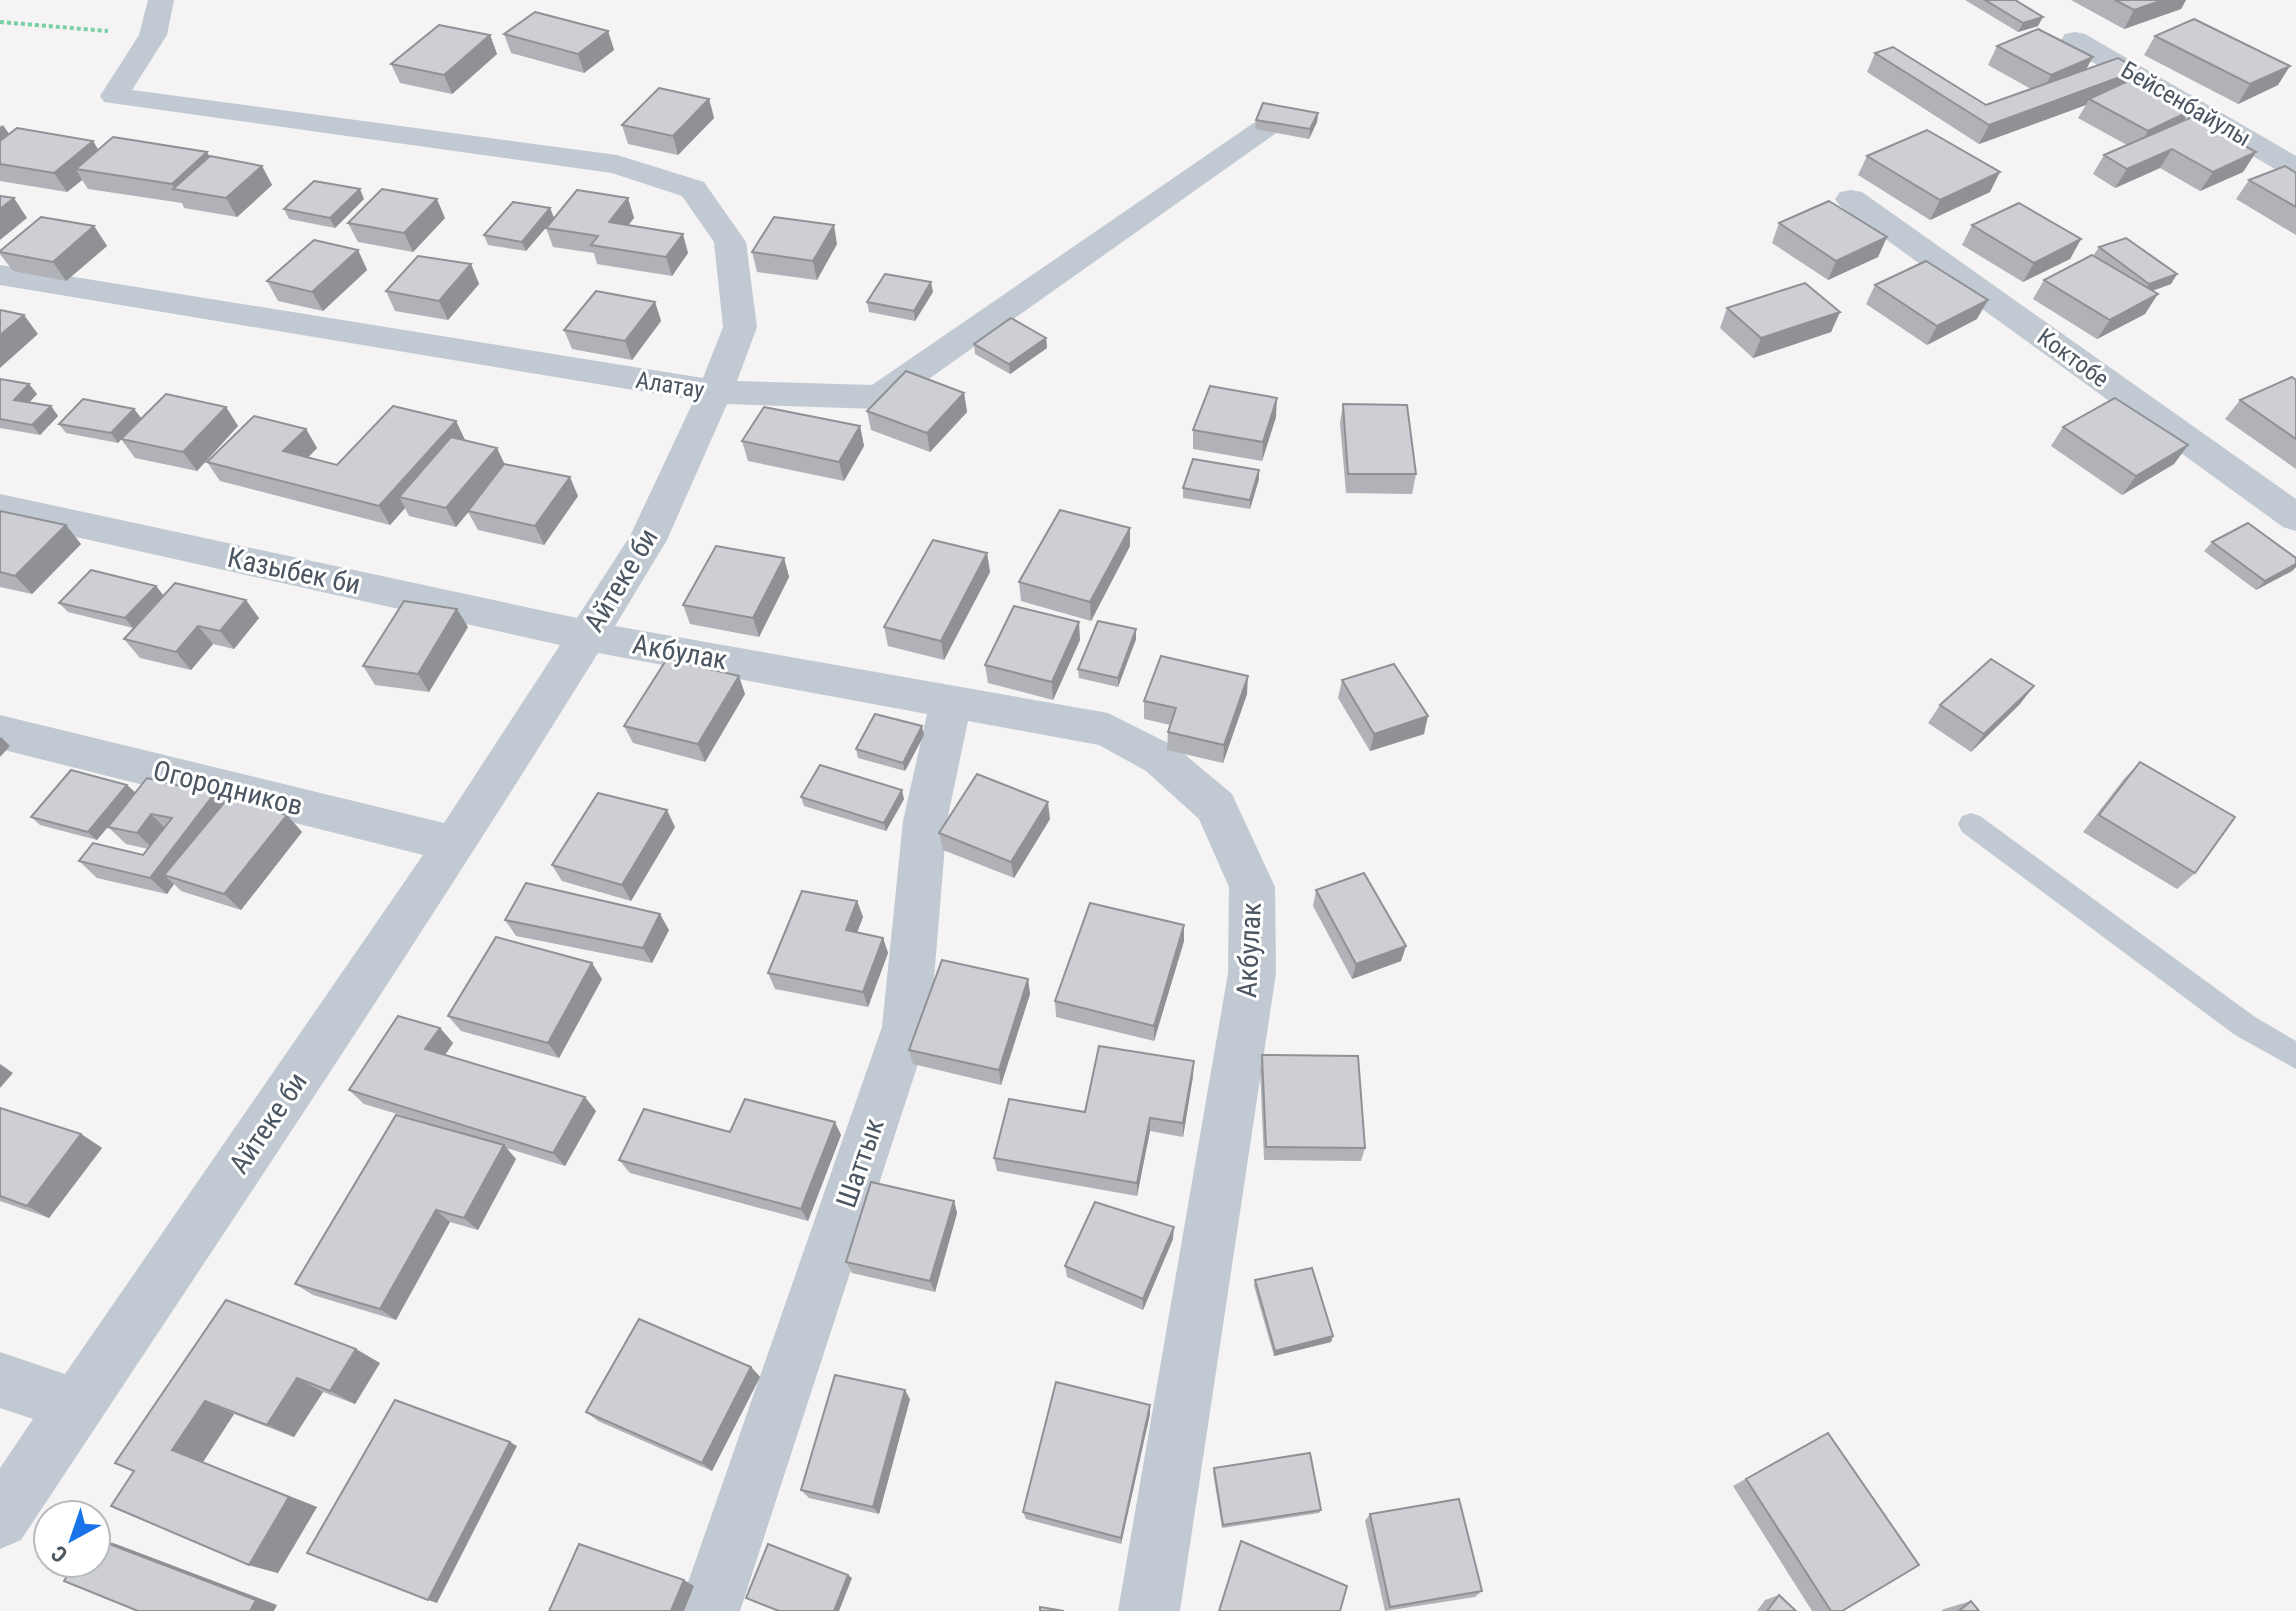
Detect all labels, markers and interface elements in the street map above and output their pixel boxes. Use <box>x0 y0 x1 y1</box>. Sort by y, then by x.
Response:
street label: Бейсенбайулы <box>2116 56 2256 152</box>
street label: Коктобе <box>2032 323 2114 393</box>
street label: Алатау <box>634 366 706 404</box>
street label: Айтеке би <box>577 522 665 638</box>
street label: Казыбек би <box>225 541 363 601</box>
street label: Акбулак <box>630 627 730 677</box>
street label: Огородников <box>150 754 306 822</box>
street label: Акбулак <box>1230 901 1268 999</box>
street label: Айтеке би <box>222 1066 314 1180</box>
street label: Шаттык <box>829 1114 891 1212</box>
north arrow <box>32 1499 112 1579</box>
text: С <box>47 1540 72 1568</box>

